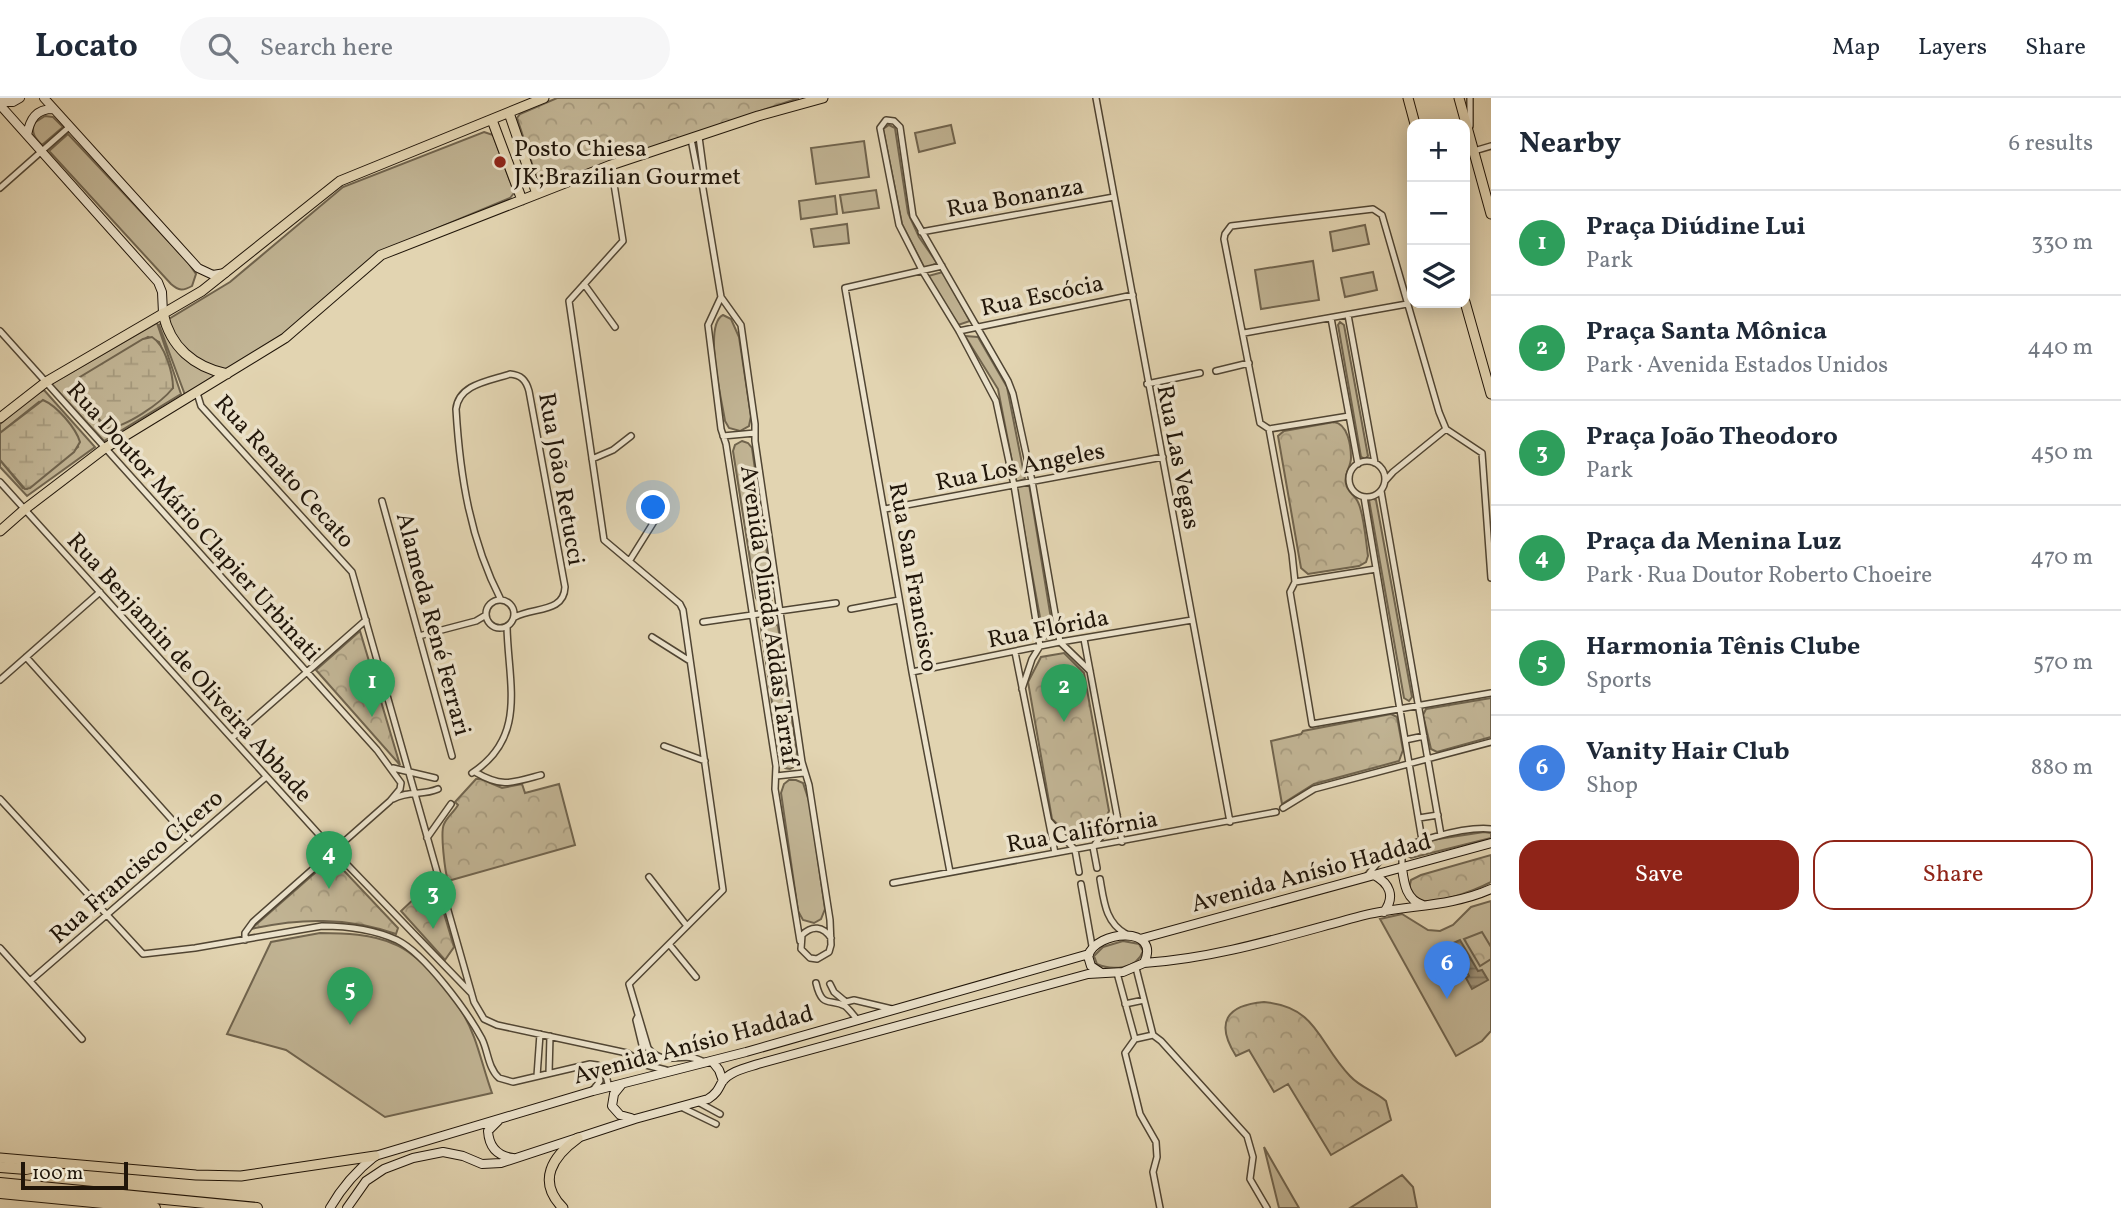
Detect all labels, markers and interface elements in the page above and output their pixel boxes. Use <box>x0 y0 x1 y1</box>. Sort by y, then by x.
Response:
search box <box>180 17 670 80</box>
text: Locato <box>35 25 138 71</box>
icon: search <box>204 29 242 67</box>
text: Search here <box>260 30 393 66</box>
text: Map <box>1832 31 1880 65</box>
text: Layers <box>1918 31 1987 65</box>
text: Share <box>2025 31 2086 65</box>
map controls <box>1407 119 1470 308</box>
button: + <box>1407 119 1470 182</box>
text: Nearby <box>1519 123 1621 165</box>
text: 6 results <box>2009 128 2093 160</box>
place label: Posto Chiesa JK;Brazilian Gourmet <box>514 133 741 195</box>
marker: Posto Chiesa JK;Brazilian Gourmet <box>492 154 508 170</box>
street label: Rua Bonanza <box>944 170 1087 228</box>
button: − <box>1407 182 1470 245</box>
text: Praça Diúdine Lui <box>1586 209 1806 245</box>
text: 1 <box>1537 227 1547 259</box>
text: 330 m <box>2031 227 2093 259</box>
button: layers <box>1407 245 1470 308</box>
text: Park <box>1586 245 1633 277</box>
street label: Rua Escócia <box>978 267 1107 327</box>
text: Praça Santa Mônica <box>1586 314 1827 350</box>
text: 2 <box>1536 332 1548 364</box>
text: 440 m <box>2027 332 2093 364</box>
text: Park · Avenida Estados Unidos <box>1586 350 1888 382</box>
street label: Rua Doutor Mário Clapier Urbinati <box>58 375 327 670</box>
street label: Rua Las Vegas <box>1146 382 1208 533</box>
street label: Rua Renato Cecato <box>205 388 362 557</box>
street label: Rua João Retucci <box>528 390 592 568</box>
text: Praça João Theodoro <box>1586 419 1838 455</box>
street label: Rua Los Angeles <box>933 435 1108 501</box>
text: 3 <box>1536 437 1548 469</box>
text: 450 m <box>2031 437 2093 469</box>
text: Park <box>1586 455 1633 487</box>
street label: Avenida Olinda Addas Tarraf <box>730 463 806 770</box>
street label: Rua San Francisco <box>879 480 945 675</box>
your location <box>636 490 670 524</box>
street label: Alameda René Ferrari <box>386 509 478 740</box>
text: Praça da Menina Luz <box>1586 524 1841 560</box>
street label: Rua Benjamin de Oliveira Abbade <box>58 526 319 811</box>
text: 4 <box>1535 542 1549 574</box>
text: 470 m <box>2030 542 2093 574</box>
text: Park · Rua Doutor Roberto Choeire <box>1586 560 1932 592</box>
street label: Rua Flórida <box>985 602 1112 658</box>
text: Harmonia Tênis Clube <box>1586 629 1860 665</box>
text: 5 <box>1536 647 1548 679</box>
text: 570 m <box>2033 647 2093 679</box>
pin: 1 <box>349 659 395 717</box>
pin: 2 <box>1041 664 1087 722</box>
text: Sports <box>1586 665 1652 697</box>
text: Vanity Hair Club <box>1586 734 1790 770</box>
text: 6 <box>1536 752 1548 784</box>
text: 880 m <box>2031 752 2093 784</box>
text: Shop <box>1586 770 1638 802</box>
street label: Rua Francisco Cícero <box>43 782 232 953</box>
street label: Rua Califórnia <box>1004 803 1161 863</box>
street label: Avenida Anísio Haddad <box>1188 826 1435 922</box>
pin: 4 <box>306 831 352 889</box>
button: Save <box>1519 840 1799 910</box>
button: Share <box>1813 840 2093 910</box>
pin: 3 <box>410 871 456 929</box>
pin: 6 <box>1424 941 1470 999</box>
pin: 5 <box>327 967 373 1025</box>
street label: Avenida Anísio Haddad <box>570 998 817 1094</box>
scale bar <box>21 1159 128 1191</box>
text: 100 m <box>32 1161 83 1187</box>

